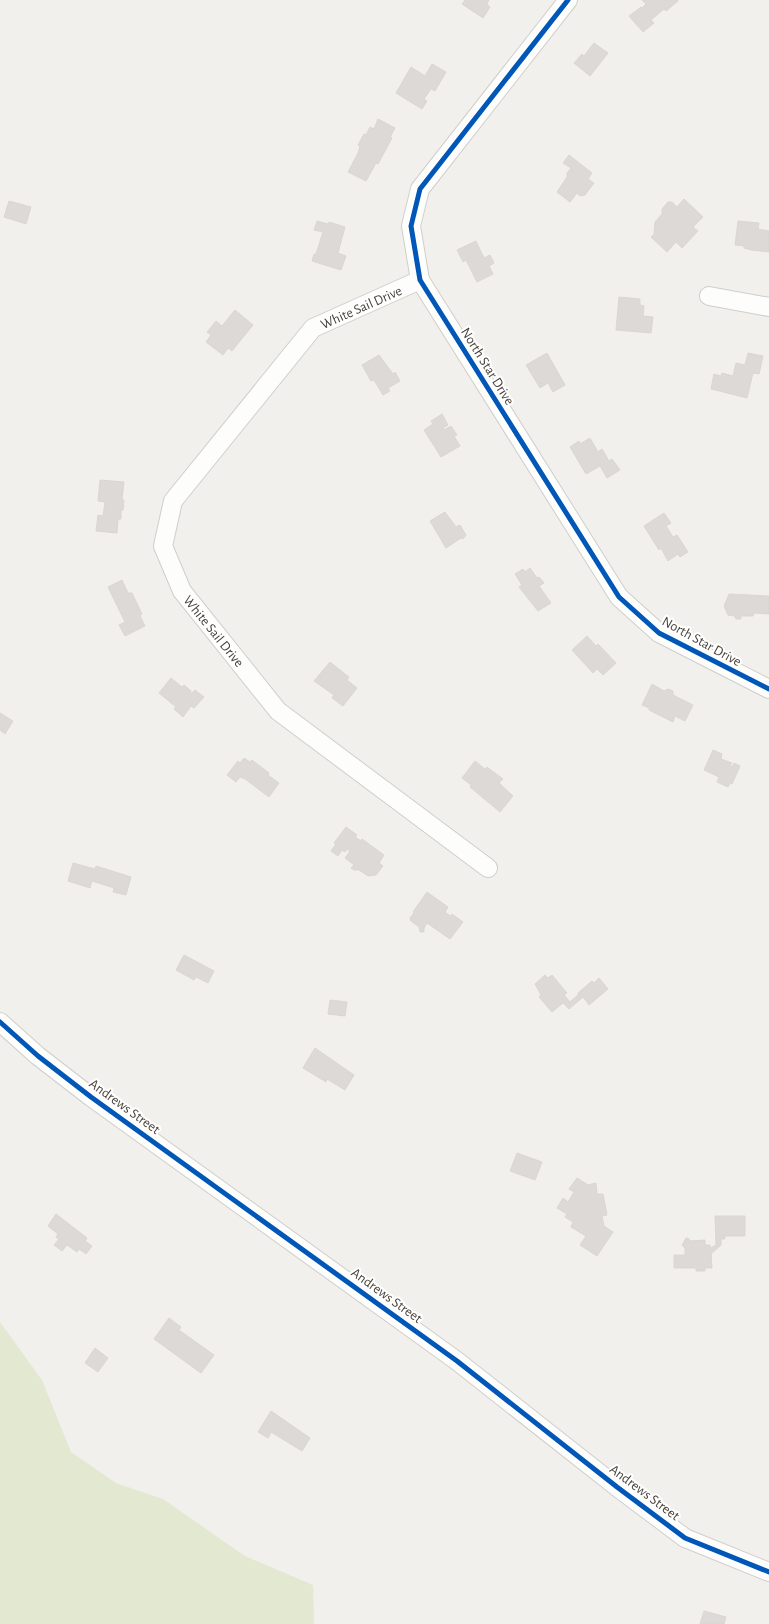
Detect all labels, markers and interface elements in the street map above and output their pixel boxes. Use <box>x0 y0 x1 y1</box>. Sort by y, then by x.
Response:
street label: White Sail Drive <box>319 284 404 332</box>
street label: North Star Drive <box>458 326 516 408</box>
street label: White Sail Drive <box>180 593 246 670</box>
street label: North Star Drive <box>660 614 743 669</box>
street label: Andrews Street <box>87 1077 163 1137</box>
street label: Andrews Street <box>349 1266 425 1326</box>
street label: Andrews Street <box>607 1462 682 1524</box>

